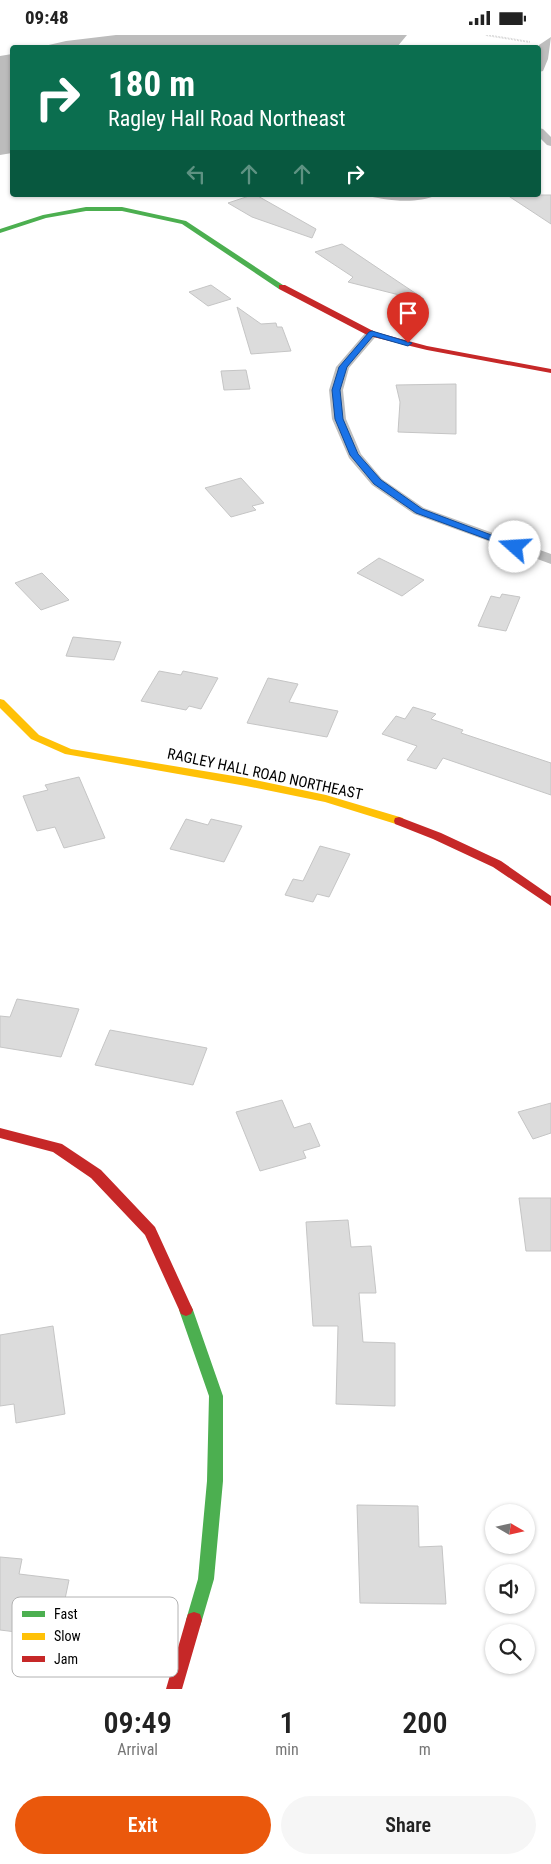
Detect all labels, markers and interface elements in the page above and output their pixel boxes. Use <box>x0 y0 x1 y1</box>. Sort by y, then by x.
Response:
text: 09:48 <box>25 6 69 29</box>
text: 180 m <box>108 64 195 105</box>
icon: right <box>25 65 90 130</box>
text: Ragley Hall Road Northeast <box>108 106 346 131</box>
icon: left <box>182 160 210 188</box>
icon: ahead <box>235 160 263 188</box>
icon: ahead <box>288 160 316 188</box>
icon: right <box>341 160 369 188</box>
pin <box>387 292 429 343</box>
icon: arrive <box>394 299 422 327</box>
position arrow <box>488 520 540 572</box>
street label: RAGLEY HALL ROAD NORTHEAST <box>166 745 364 804</box>
north arrow <box>485 1504 535 1554</box>
map controls <box>485 1504 535 1674</box>
button: sound <box>485 1564 535 1614</box>
legend <box>12 1597 178 1677</box>
text: Fast <box>54 1606 78 1622</box>
button: search <box>485 1624 535 1674</box>
text: Slow <box>54 1628 81 1644</box>
text: Jam <box>54 1651 78 1667</box>
text: 09:49 <box>103 1705 172 1740</box>
text: 1 <box>279 1705 295 1740</box>
text: 200 <box>402 1705 447 1740</box>
text: Arrival <box>117 1740 158 1759</box>
text: min <box>275 1740 299 1759</box>
text: m <box>419 1740 431 1759</box>
button: Exit <box>15 1796 271 1854</box>
button: Share <box>281 1796 536 1854</box>

